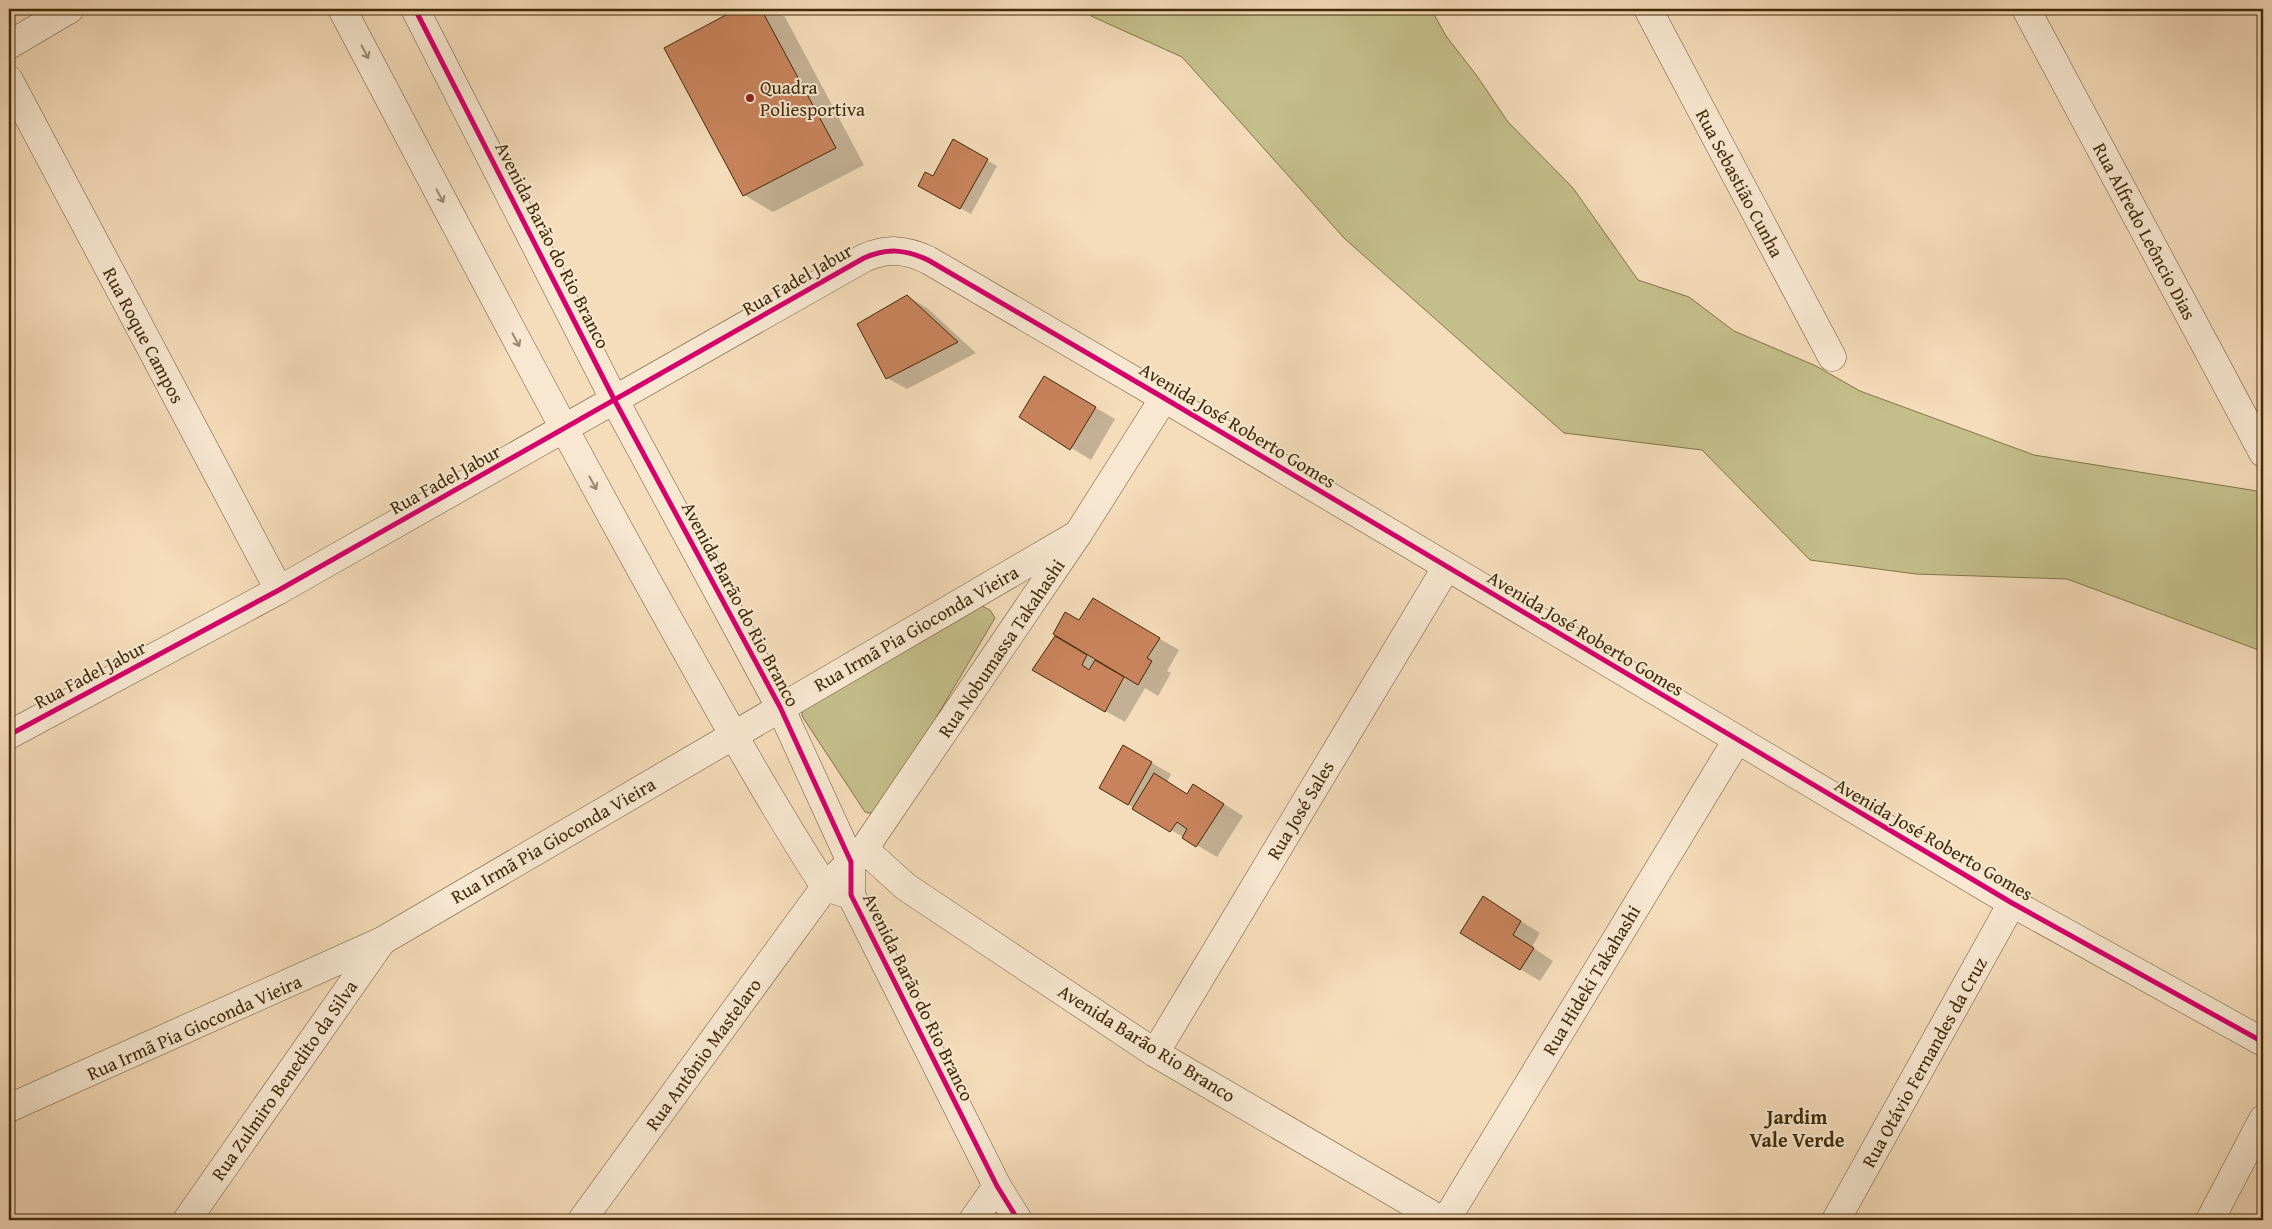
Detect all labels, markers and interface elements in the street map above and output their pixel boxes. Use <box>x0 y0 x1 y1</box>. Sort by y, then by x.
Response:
one-way arrow <box>361 44 370 59</box>
place label: Quadra Poliesportiva <box>760 73 865 123</box>
marker: Quadra Poliesportiva <box>744 92 756 104</box>
street label: Rua Sebastião Cunha <box>1689 104 1791 262</box>
street label: Avenida Barão do Rio Branco <box>489 137 617 353</box>
street label: Rua Alfredo Leôncio Dias <box>2086 137 2204 325</box>
one-way arrow <box>435 188 445 203</box>
street label: Rua Fadel Jabur <box>737 236 858 322</box>
street label: Rua Roque Campos <box>96 262 192 408</box>
one-way arrow <box>511 332 521 347</box>
street label: Avenida José Roberto Gomes <box>1134 355 1342 495</box>
street label: Rua Fadel Jabur <box>384 437 506 521</box>
one-way arrow <box>588 475 598 490</box>
street label: Avenida Barão do Rio Branco <box>675 496 807 712</box>
street label: Rua Nobumassa Takahashi <box>931 553 1071 743</box>
street label: Rua Irmã Pia Gioconda Vieira <box>808 558 1024 698</box>
street label: Avenida José Roberto Gomes <box>1482 563 1690 703</box>
street label: Rua Fadel Jabur <box>29 633 151 715</box>
street label: Rua José Sales <box>1259 755 1341 865</box>
street label: Rua Irmã Pia Gioconda Vieira <box>445 770 661 910</box>
street label: Avenida José Roberto Gomes <box>1830 771 2038 907</box>
street label: Avenida Barão do Rio Branco <box>856 888 982 1106</box>
street label: Rua Hideki Takahashi <box>1535 899 1647 1061</box>
street label: Rua Otávio Fernandes da Cruz <box>1854 952 1994 1172</box>
street label: Rua Irmã Pia Gioconda Vieira <box>82 967 306 1087</box>
street label: Rua Antônio Mastelaro <box>638 972 768 1136</box>
street label: Rua Zulmiro Benedito da Silva <box>204 974 364 1186</box>
street label: Avenida Barão Rio Branco <box>1053 977 1241 1109</box>
district label: Jardim Vale Verde <box>1749 1102 1845 1154</box>

